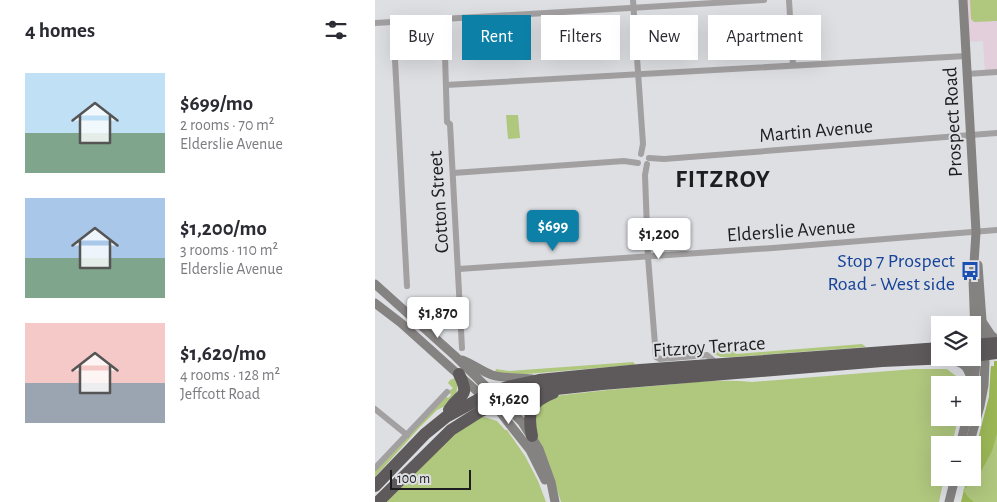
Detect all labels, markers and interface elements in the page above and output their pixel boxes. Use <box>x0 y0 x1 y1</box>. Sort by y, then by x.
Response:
chip: Buy <box>390 15 452 60</box>
chip: Rent <box>462 15 531 60</box>
chip: Filters <box>541 15 620 60</box>
chip: New <box>630 15 698 60</box>
chip: Apartment <box>708 15 821 60</box>
icon: filters <box>322 16 350 44</box>
text: 4 homes <box>25 20 95 41</box>
street label: Prospect Road <box>940 66 966 178</box>
icon: home <box>65 93 125 153</box>
text: $699/mo <box>180 93 253 114</box>
street label: Martin Avenue <box>758 116 874 146</box>
text: 2 rooms · 70 m² <box>180 117 274 133</box>
text: Elderslie Avenue <box>180 136 283 152</box>
street label: Cotton Street <box>425 149 453 254</box>
district label: FITZROY <box>675 167 771 192</box>
pin: $699 <box>523 210 583 252</box>
street label: Elderslie Avenue <box>726 217 856 245</box>
icon: home <box>65 218 125 278</box>
text: $1,200/mo <box>180 218 267 239</box>
text: $699 <box>538 218 568 234</box>
pin: $1,200 <box>618 218 700 260</box>
text: $1,200 <box>639 226 679 242</box>
text: 3 rooms · 110 m² <box>180 242 278 258</box>
place label: Stop 7 Prospect Road - West side <box>827 251 956 294</box>
bus stop icon: Stop 7 Prospect Road - West side <box>959 260 981 282</box>
text: Elderslie Avenue <box>180 261 283 277</box>
pin: $1,870 <box>397 296 479 339</box>
text: $1,870 <box>418 305 458 321</box>
map controls <box>931 316 981 486</box>
button: layers <box>931 316 981 366</box>
street label: Fitzroy Terrace <box>652 333 766 361</box>
icon: home <box>65 343 125 403</box>
text: $1,620/mo <box>180 343 266 364</box>
text: 4 rooms · 128 m² <box>180 367 280 383</box>
button: + <box>931 376 981 426</box>
pin: $1,620 <box>468 382 550 425</box>
text: Jeffcott Road <box>180 386 260 402</box>
text: $1,620 <box>489 391 529 407</box>
button: − <box>931 436 981 486</box>
scale bar <box>390 467 471 490</box>
text: 100 m <box>397 472 430 486</box>

